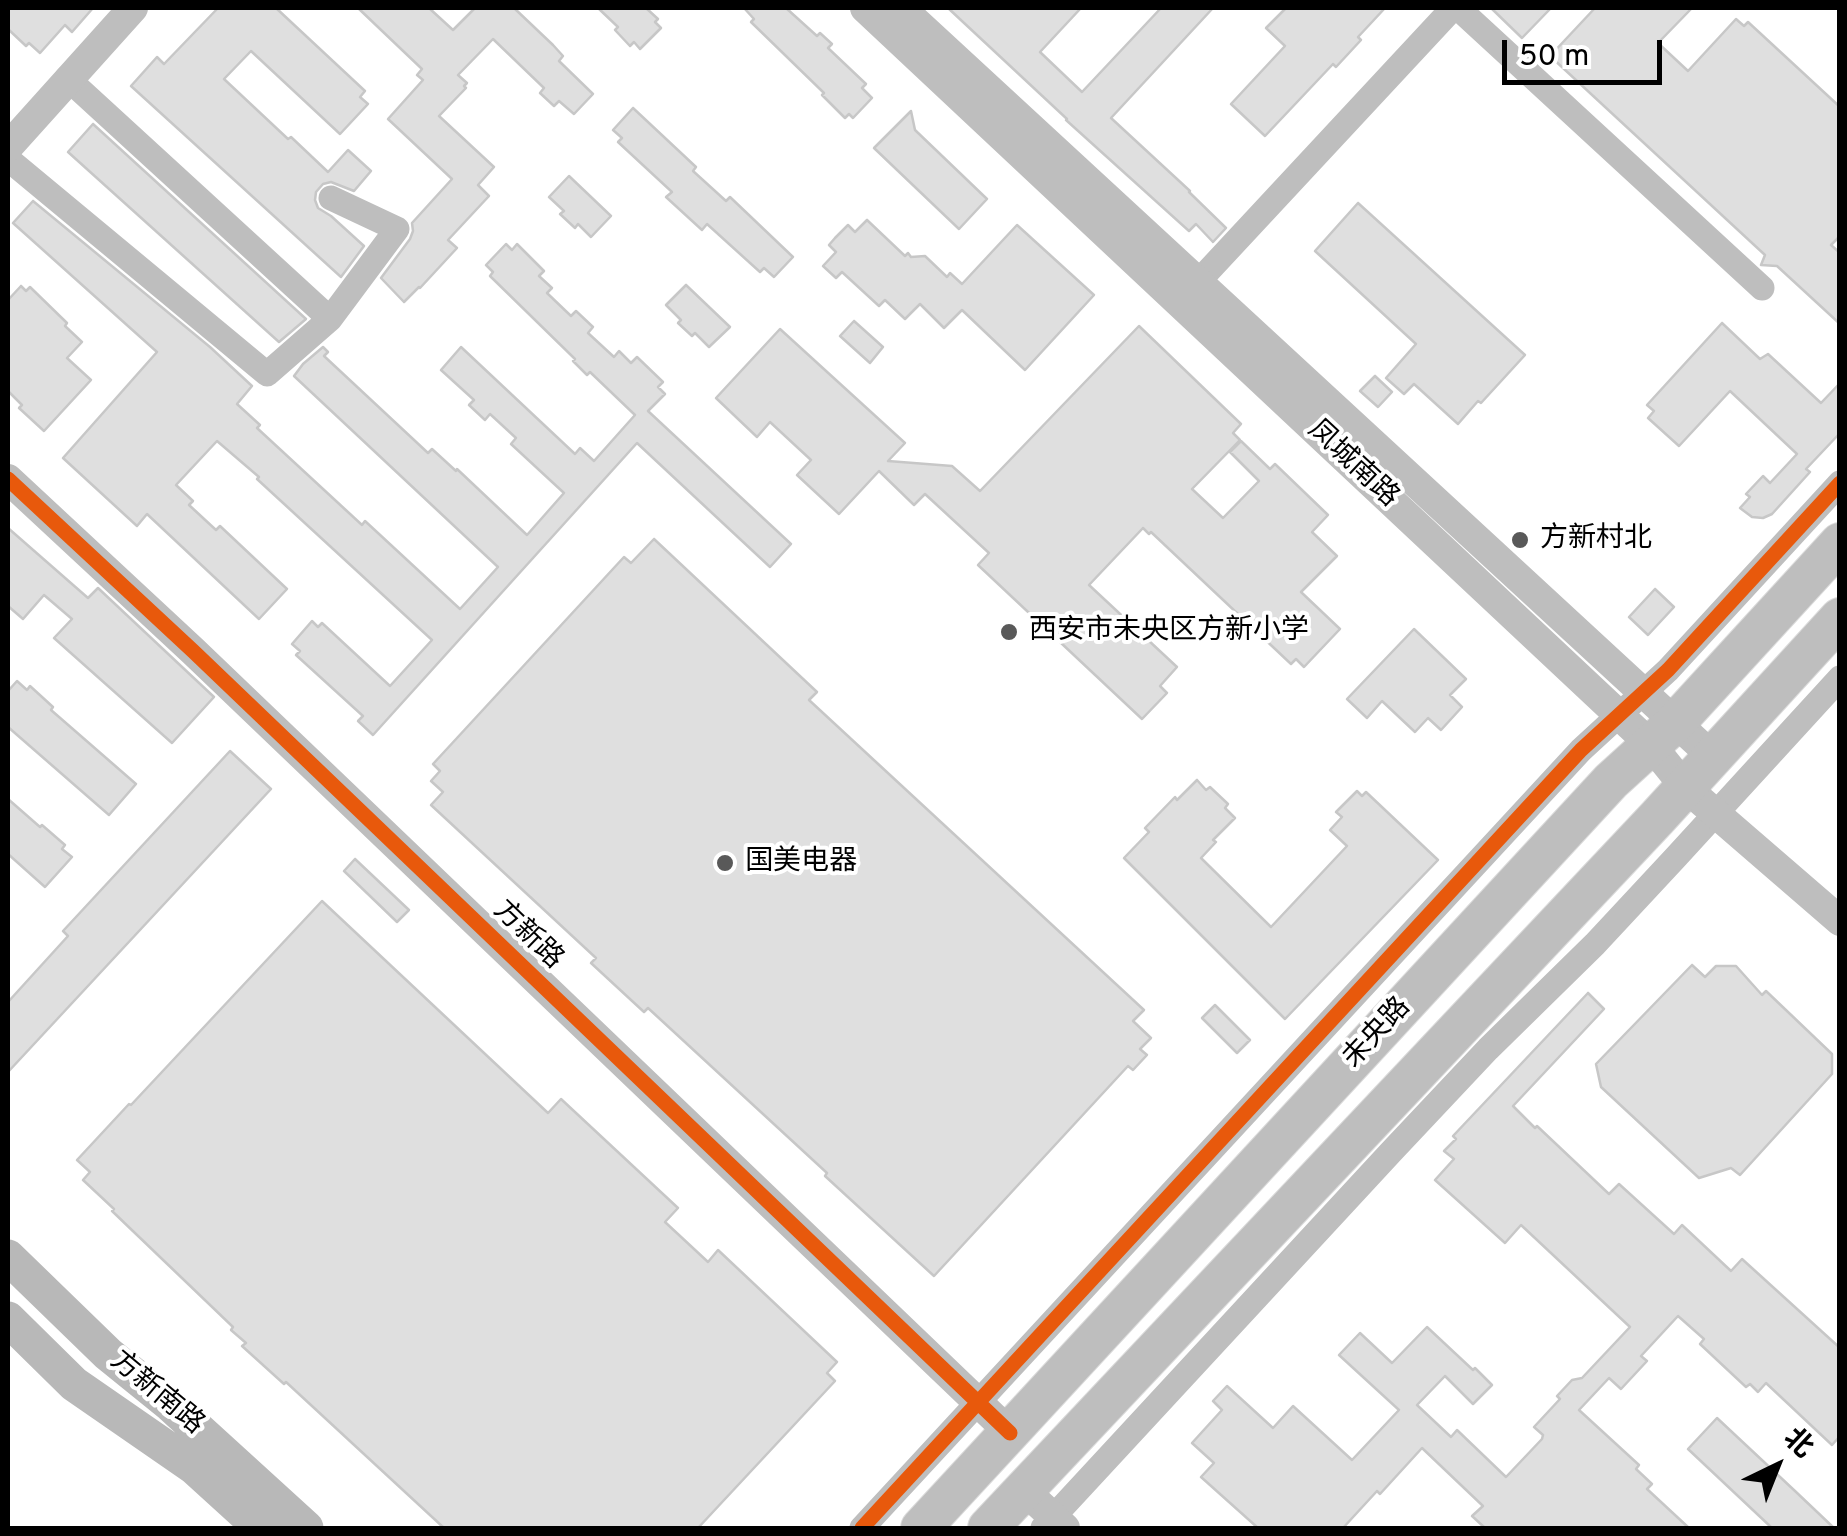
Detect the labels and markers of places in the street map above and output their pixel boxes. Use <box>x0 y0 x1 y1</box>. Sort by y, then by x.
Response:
place label: 方新村北 <box>1540 523 1652 557</box>
marker: 方新村北 <box>1509 529 1531 551</box>
place label: 西安市未央区方新小学 <box>1029 615 1309 649</box>
marker: 西安市未央区方新小学 <box>998 621 1020 643</box>
place label: 国美电器 <box>745 846 857 880</box>
marker: 国美电器 <box>714 852 736 874</box>

